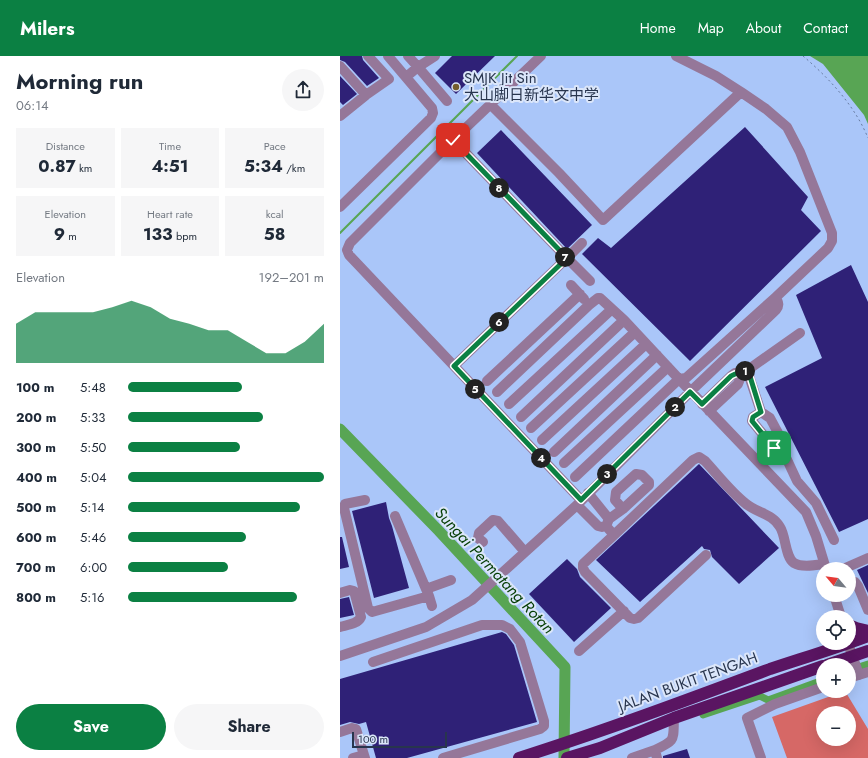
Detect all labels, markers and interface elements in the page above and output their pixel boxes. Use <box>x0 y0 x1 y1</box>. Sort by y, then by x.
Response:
text: Milers <box>20 15 75 42</box>
text: Home <box>640 18 676 38</box>
text: Map <box>698 18 724 38</box>
text: About <box>746 18 781 38</box>
text: Contact <box>803 18 848 38</box>
text: Morning run <box>16 65 143 97</box>
place label: SMJK Jit Sin 大山脚日新华文中学 <box>464 67 599 106</box>
button: share <box>282 69 324 111</box>
marker: SMJK Jit Sin 大山脚日新华文中学 <box>451 82 461 92</box>
text: 06:14 <box>16 96 49 115</box>
pin <box>436 123 470 157</box>
icon: check <box>442 129 464 151</box>
text: Distance <box>46 138 85 154</box>
text: Time <box>159 138 181 154</box>
text: Pace <box>264 138 286 154</box>
text: 0.87 <box>38 154 76 178</box>
text: 4:51 <box>152 154 188 178</box>
text: 5:34 <box>244 154 283 178</box>
text: km <box>76 160 92 176</box>
text: /km <box>283 160 305 176</box>
pin: 8 <box>489 178 509 198</box>
text: 8 <box>496 180 502 196</box>
text: Elevation <box>45 206 86 222</box>
text: Heart rate <box>147 206 193 222</box>
text: kcal <box>266 206 284 222</box>
text: 9 <box>54 222 65 246</box>
text: 133 <box>143 222 173 246</box>
text: 58 <box>264 222 285 246</box>
text: m <box>65 228 77 244</box>
text: bpm <box>173 228 197 244</box>
pin: 7 <box>555 247 575 267</box>
text: 7 <box>562 249 568 265</box>
text: Elevation <box>16 268 65 287</box>
text: 192–201 m <box>259 268 324 287</box>
pin: 6 <box>489 312 509 332</box>
text: 6 <box>495 314 503 330</box>
pin: 1 <box>735 361 755 381</box>
text: 1 <box>742 363 748 379</box>
text: 100 m <box>16 378 54 397</box>
text: 5:48 <box>80 378 106 397</box>
pin: 5 <box>465 379 485 399</box>
text: 5 <box>471 381 479 397</box>
pin: 2 <box>665 397 685 417</box>
text: 2 <box>671 399 679 415</box>
text: 200 m <box>16 408 56 427</box>
text: 5:33 <box>80 408 105 427</box>
pin <box>757 431 791 465</box>
icon: arrive <box>763 437 785 459</box>
text: 300 m <box>16 438 56 457</box>
text: 5:50 <box>80 438 106 457</box>
pin: 4 <box>531 448 551 468</box>
text: 4 <box>537 450 545 466</box>
pin: 3 <box>597 464 617 484</box>
text: 3 <box>604 466 610 482</box>
text: 400 m <box>16 468 57 487</box>
text: 5:04 <box>80 468 107 487</box>
text: 500 m <box>16 498 56 517</box>
text: 5:14 <box>80 498 105 517</box>
water label: Sungai Permatang Rotan <box>430 502 560 639</box>
text: 600 m <box>16 528 56 547</box>
text: 5:46 <box>80 528 106 547</box>
text: 700 m <box>16 558 56 577</box>
text: 6:00 <box>80 558 107 577</box>
north arrow <box>816 562 856 602</box>
map controls <box>816 562 856 746</box>
text: 800 m <box>16 588 56 607</box>
text: 5:16 <box>80 588 105 607</box>
button: locate <box>816 610 856 650</box>
street label: JALAN BUKIT TENGAH <box>613 647 761 718</box>
button: + <box>816 658 856 698</box>
button: Save <box>16 704 166 750</box>
button: Share <box>174 704 324 750</box>
button: − <box>816 706 856 746</box>
scale bar <box>352 730 447 749</box>
text: 100 m <box>358 731 388 747</box>

